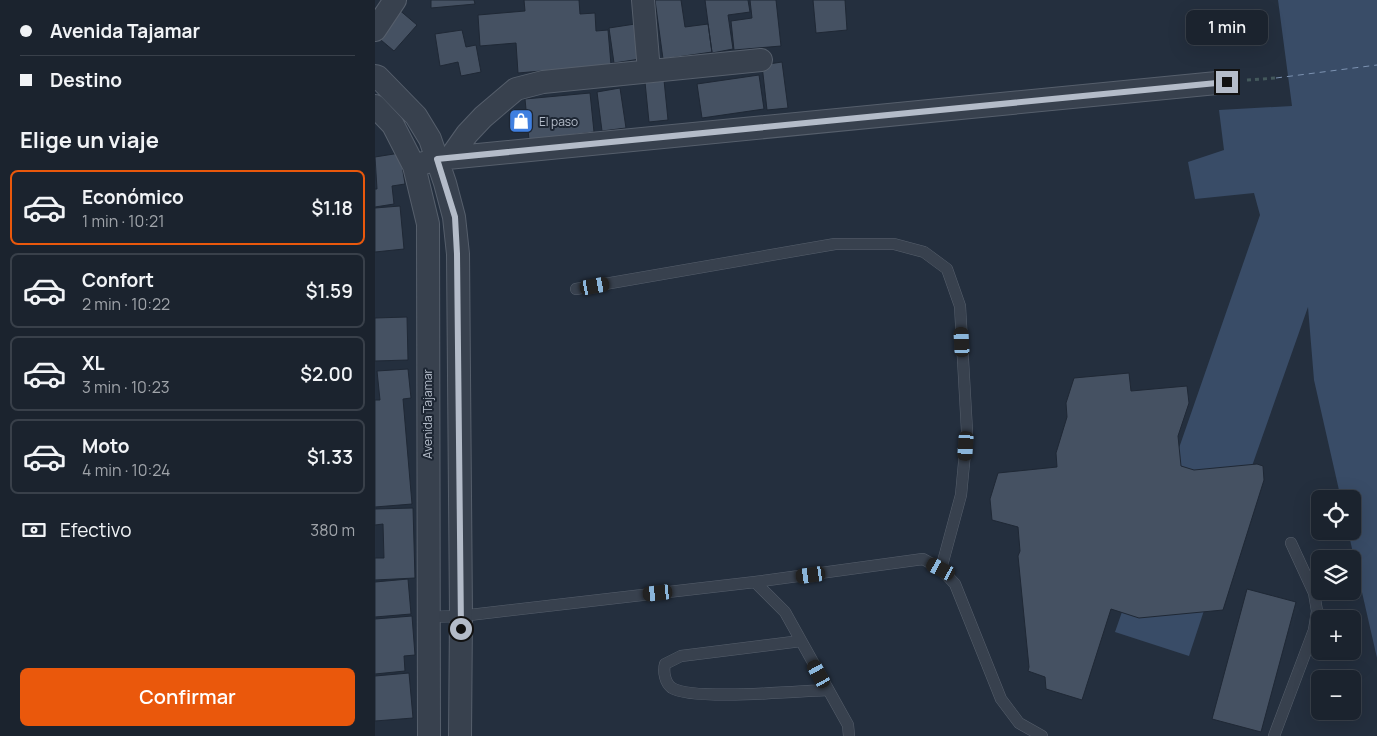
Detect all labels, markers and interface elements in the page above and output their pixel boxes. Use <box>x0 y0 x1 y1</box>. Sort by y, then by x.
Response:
callout: 1 min <box>1186 9 1268 44</box>
text: 1 min <box>1208 16 1246 38</box>
text: Avenida Tajamar <box>50 18 200 44</box>
text: Destino <box>50 67 122 93</box>
route end <box>1216 71 1238 93</box>
shop icon: El paso <box>508 108 534 134</box>
place label: El paso <box>539 113 578 130</box>
text: Elige un viaje <box>20 125 159 155</box>
text: Económico <box>82 184 184 210</box>
icon: car <box>22 185 67 230</box>
text: $1.18 <box>311 195 353 221</box>
text: 1 min · 10:21 <box>82 210 164 232</box>
text: Confort <box>82 267 154 293</box>
icon: car <box>22 268 67 313</box>
car <box>578 276 611 296</box>
text: $1.59 <box>306 278 353 304</box>
text: 2 min · 10:22 <box>82 293 170 315</box>
car <box>953 327 970 357</box>
text: XL <box>82 350 105 376</box>
icon: car <box>22 351 67 396</box>
text: $2.00 <box>300 361 353 387</box>
street label: Avenida Tajamar <box>419 368 436 459</box>
text: 3 min · 10:23 <box>82 376 170 398</box>
car <box>957 431 974 461</box>
text: Moto <box>82 433 129 459</box>
icon: car <box>22 434 67 479</box>
text: $1.33 <box>307 444 353 470</box>
text: 4 min · 10:24 <box>82 459 170 481</box>
map controls <box>1311 490 1361 720</box>
button: locate <box>1311 490 1361 540</box>
icon: cash <box>20 516 48 544</box>
text: Efectivo <box>60 517 131 543</box>
text: 380 m <box>310 519 355 541</box>
button: layers <box>1311 550 1361 600</box>
car <box>924 555 957 583</box>
car <box>795 565 826 585</box>
car <box>642 584 673 602</box>
button: + <box>1311 610 1361 660</box>
route start <box>450 618 472 640</box>
car <box>805 657 832 691</box>
button: Confirmar <box>20 668 355 726</box>
button: − <box>1311 670 1361 720</box>

